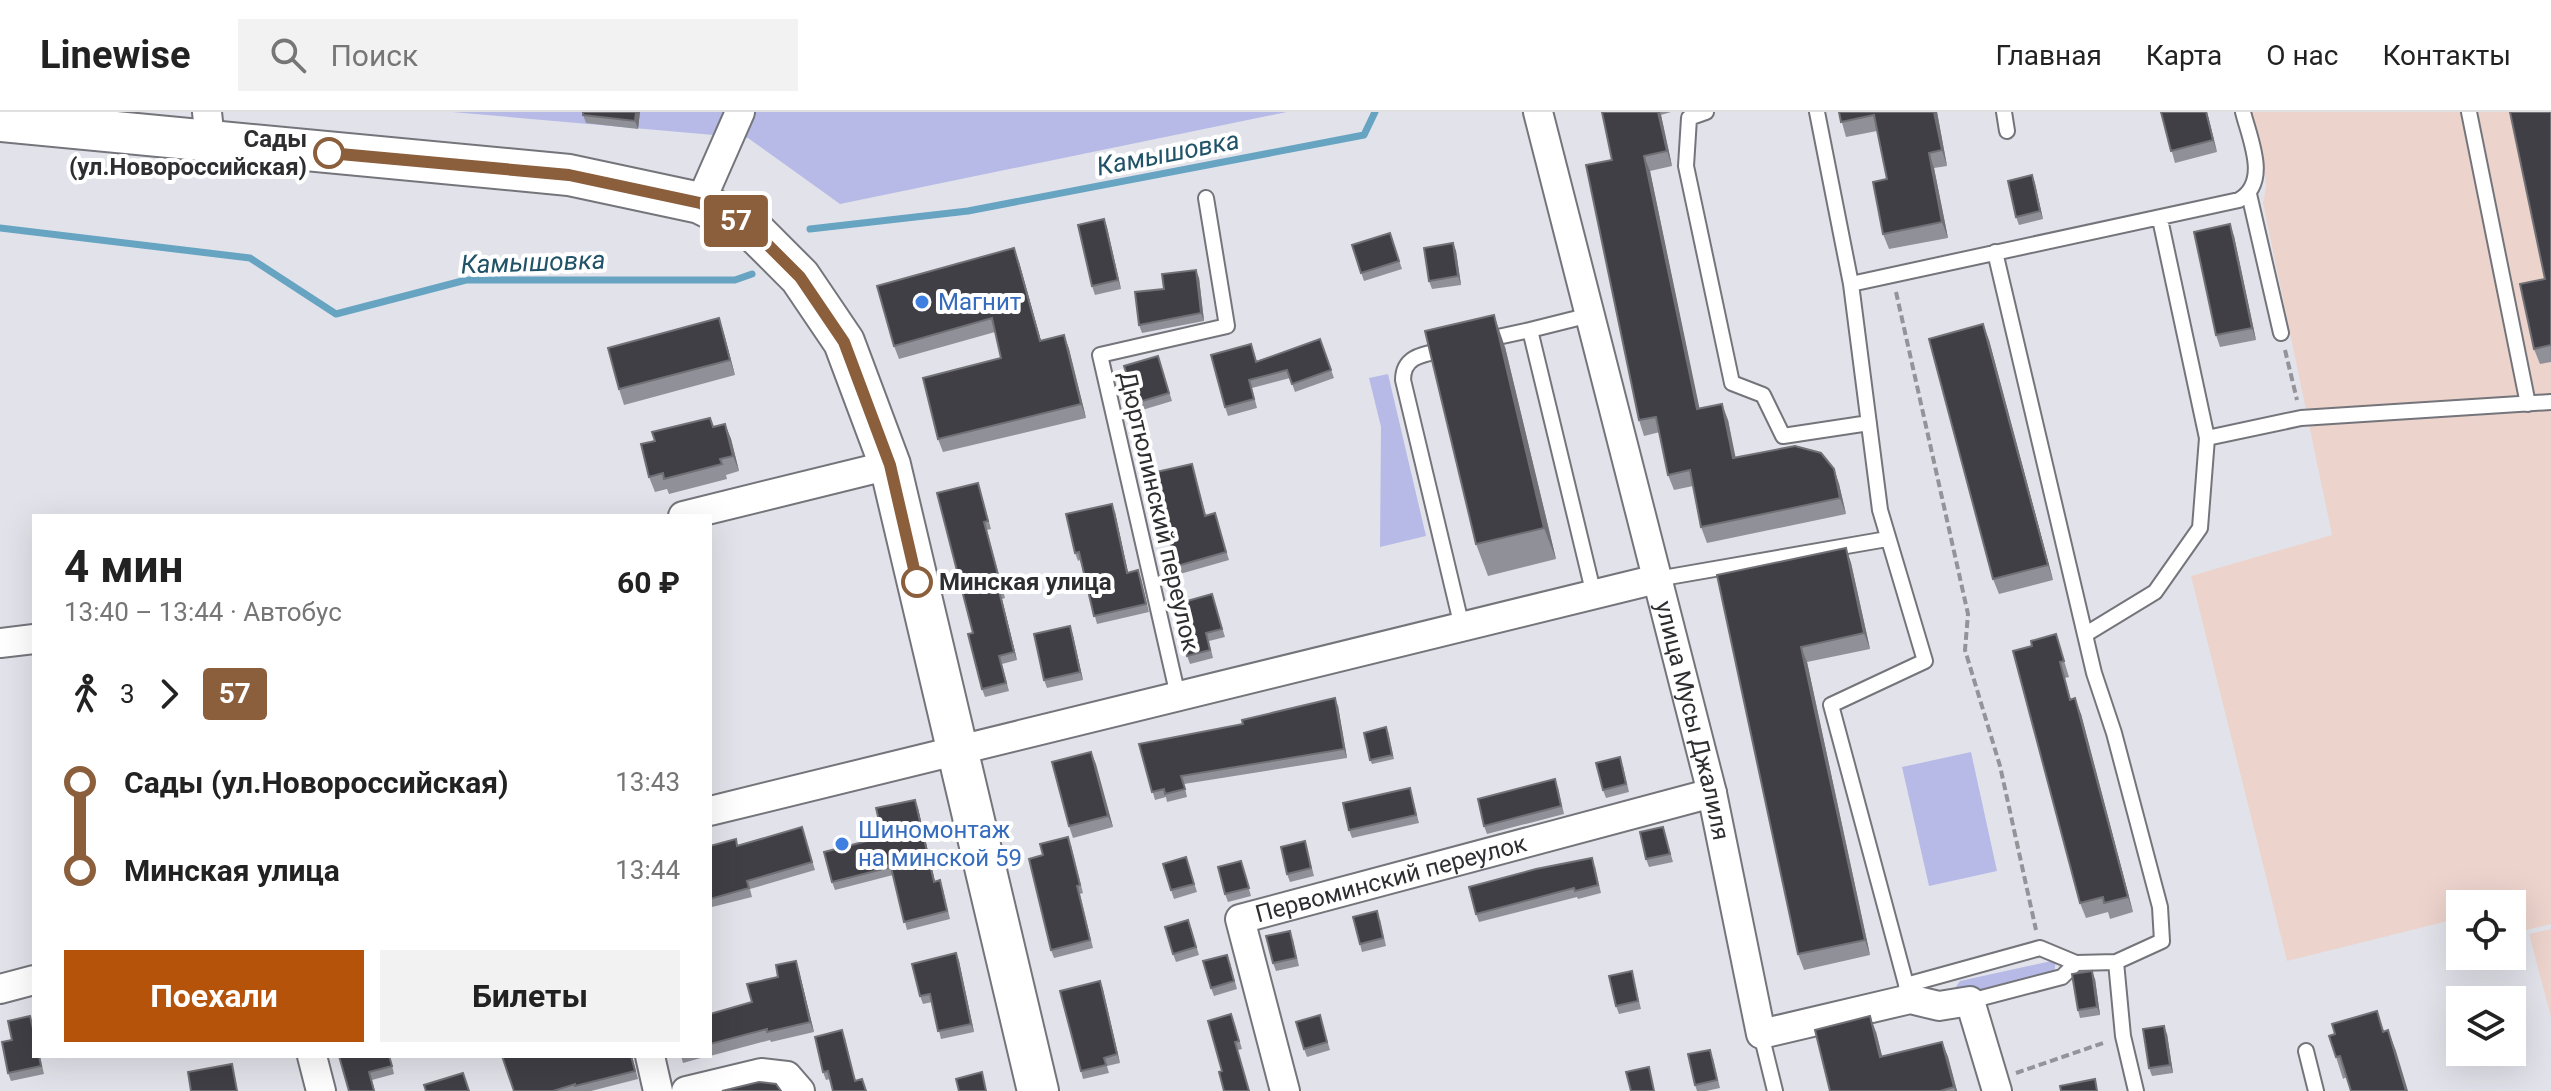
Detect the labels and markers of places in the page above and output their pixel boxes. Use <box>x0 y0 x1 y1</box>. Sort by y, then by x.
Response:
place label: Сады (ул.Новороссийская) <box>69 125 307 181</box>
marker: Сады (ул.Новороссийская) <box>314 138 344 168</box>
place label: Магнит <box>938 288 1022 316</box>
marker: Магнит <box>913 293 931 311</box>
marker: Минская улица <box>902 567 932 597</box>
place label: Минская улица <box>939 568 1112 596</box>
place label: Шиномонтаж на минской 59 <box>858 816 1022 872</box>
marker: Шиномонтаж на минской 59 <box>833 835 851 853</box>

